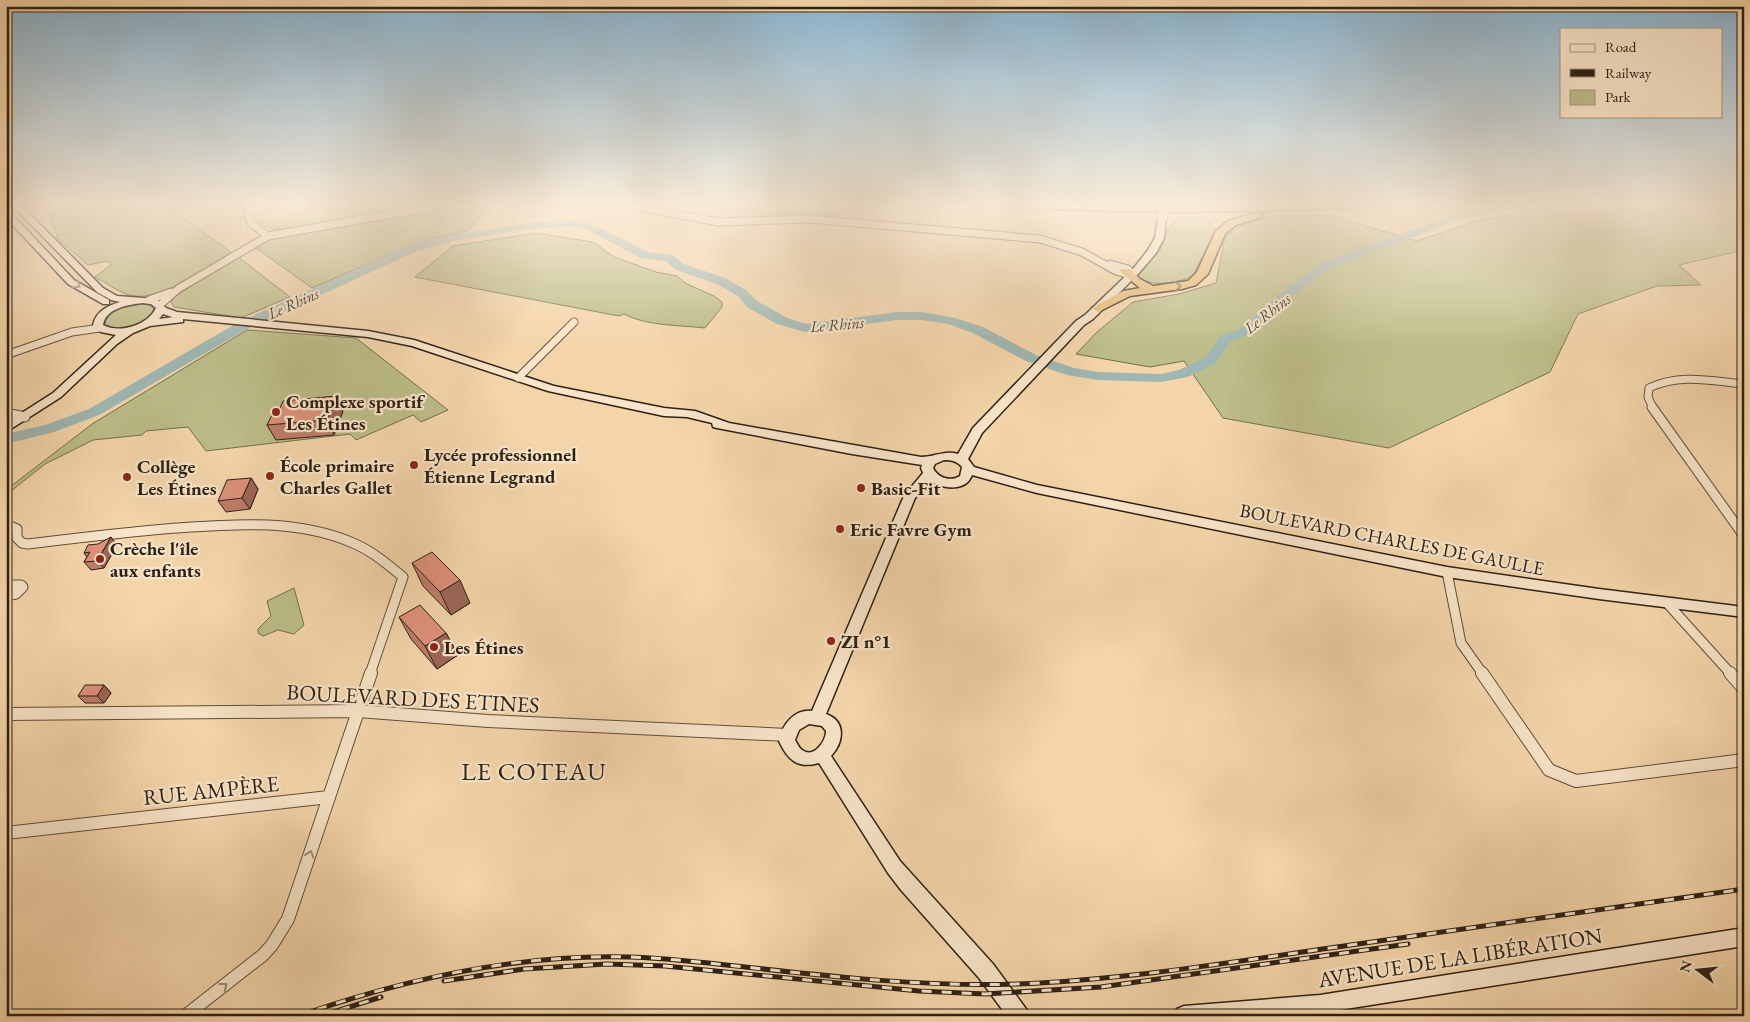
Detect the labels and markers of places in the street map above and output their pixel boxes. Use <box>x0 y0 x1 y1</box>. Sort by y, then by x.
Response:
place label: Complexe sportif Les Étines <box>286 389 425 436</box>
marker: Complexe sportif Les Étines <box>270 406 282 418</box>
place label: Lycée professionnel Étienne Legrand <box>424 442 577 489</box>
place label: École primaire Charles Gallet <box>280 453 394 500</box>
place label: Collège Les Étines <box>137 454 217 501</box>
marker: Lycée professionnel Étienne Legrand <box>408 459 420 471</box>
marker: École primaire Charles Gallet <box>264 470 276 482</box>
marker: Collège Les Étines <box>121 471 133 483</box>
place label: Basic-Fit <box>871 476 941 501</box>
marker: Basic-Fit <box>855 482 867 494</box>
place label: Eric Favre Gym <box>850 517 973 542</box>
marker: Eric Favre Gym <box>834 523 846 535</box>
place label: Crèche l'île aux enfants <box>110 536 201 583</box>
marker: Crèche l'île aux enfants <box>94 553 106 565</box>
place label: ZI n°1 <box>841 629 891 654</box>
place label: Les Étines <box>444 635 524 660</box>
marker: ZI n°1 <box>825 635 837 647</box>
marker: Les Étines <box>428 641 440 653</box>

